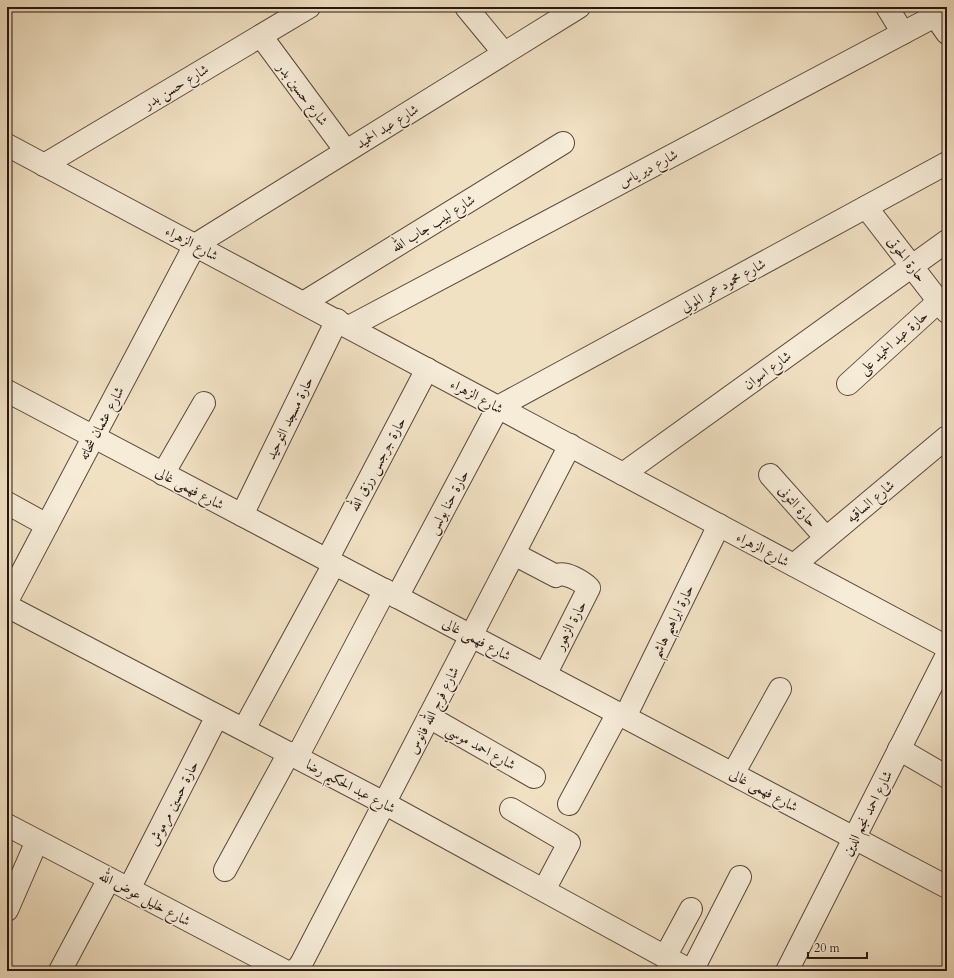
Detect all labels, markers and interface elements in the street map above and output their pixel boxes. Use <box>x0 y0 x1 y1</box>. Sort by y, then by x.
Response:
street label: شارع حسين بدر <box>270 57 333 131</box>
street label: شارع حسن بدر <box>139 60 213 116</box>
street label: شارع عبد الحميد <box>352 100 423 155</box>
street label: شارع دير ياس <box>615 145 682 194</box>
street label: شارع لبيب جاب الله <box>387 188 480 258</box>
street label: شارع الزهراء <box>161 222 222 267</box>
street label: حارة الحوتى <box>883 233 930 286</box>
street label: شارع محمود عمر المولي <box>677 254 770 318</box>
street label: حارة عبد الحميد على <box>855 306 932 379</box>
street label: شارع اسوان <box>739 347 796 396</box>
street label: حارة مسجد التوحيد <box>261 373 318 463</box>
street label: شارع الزهراء <box>446 375 507 420</box>
street label: شارع عثمان شحاته <box>74 383 131 464</box>
street label: حارة جرجس رزق الله <box>343 413 410 515</box>
street label: شارع فهمى غالى <box>151 462 227 516</box>
street label: حارة حنا بولس <box>423 467 473 538</box>
street label: شارع الساقيه <box>842 476 900 529</box>
street label: حارة التونى <box>774 481 821 532</box>
street label: شارع الزهراء <box>732 528 793 573</box>
street label: حارة ابراهيم هاشم <box>647 581 702 663</box>
street label: حارة الزهور <box>549 597 591 655</box>
street label: شارع فهمى غالى <box>438 613 514 667</box>
street label: شارع فرج الله فانوس <box>401 662 466 759</box>
street label: شارع احمد موسي <box>441 720 519 778</box>
street label: شارع عبد الحكيم رضا <box>301 755 399 822</box>
street label: حارة حسين مرموش <box>144 757 203 849</box>
street label: شارع فهمى غالى <box>725 764 801 818</box>
street label: شارع احمد نجم الدين <box>838 767 901 861</box>
street label: شارع خليل عوض الله <box>95 865 195 932</box>
scale bar <box>808 934 867 960</box>
text: 20 m <box>814 940 841 956</box>

